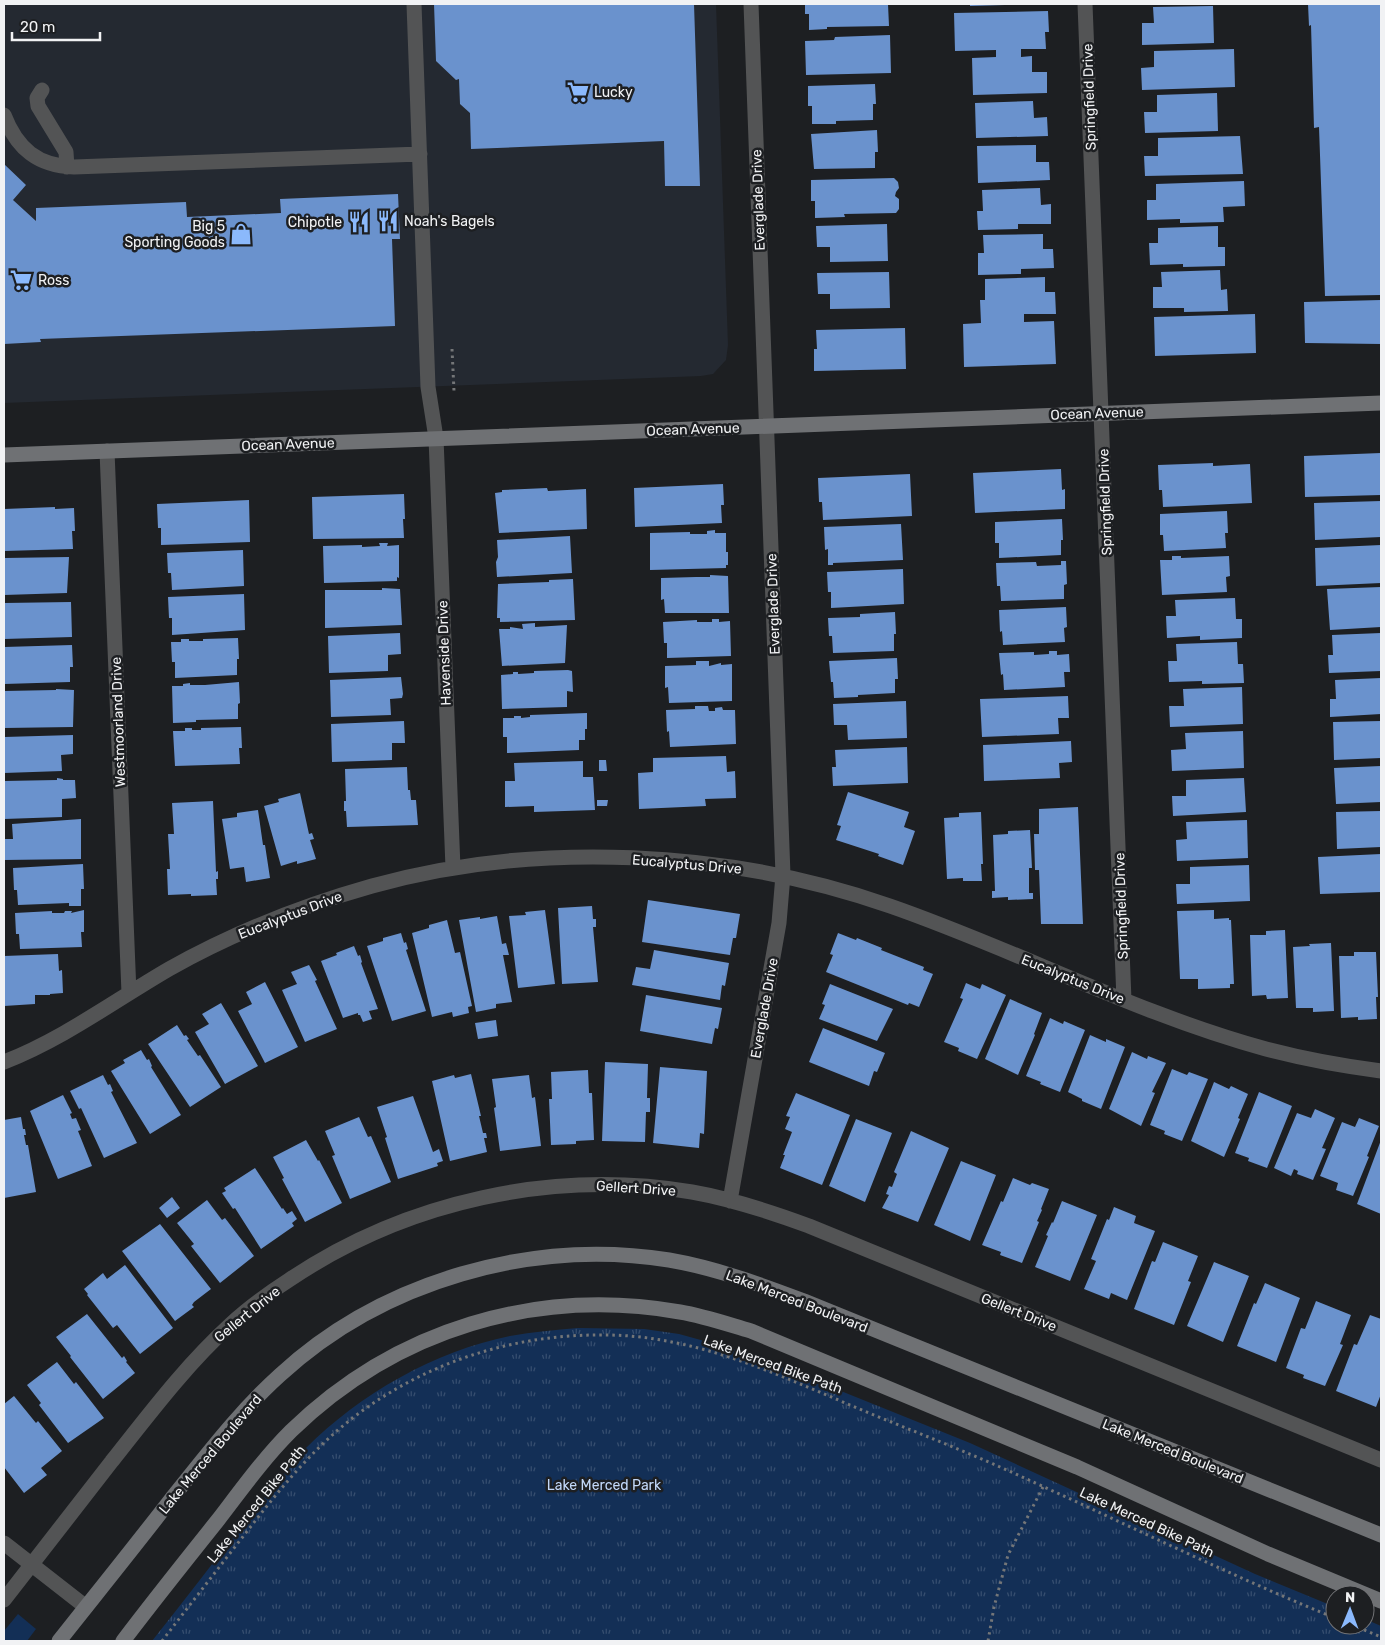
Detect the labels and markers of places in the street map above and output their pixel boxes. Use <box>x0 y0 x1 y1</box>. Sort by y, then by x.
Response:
supermarket icon: Lucky <box>565 79 591 105</box>
place label: Lucky <box>594 84 633 101</box>
restaurant icon: Noah's Bagels <box>375 208 401 234</box>
restaurant icon: Chipotle <box>346 209 372 235</box>
place label: Noah's Bagels <box>404 213 495 230</box>
place label: Chipotle <box>288 214 342 231</box>
place label: Big 5 Sporting Goods <box>124 218 225 251</box>
shop icon: Big 5 Sporting Goods <box>228 221 254 247</box>
supermarket icon: Ross <box>8 267 34 293</box>
place label: Ross <box>38 272 69 289</box>

